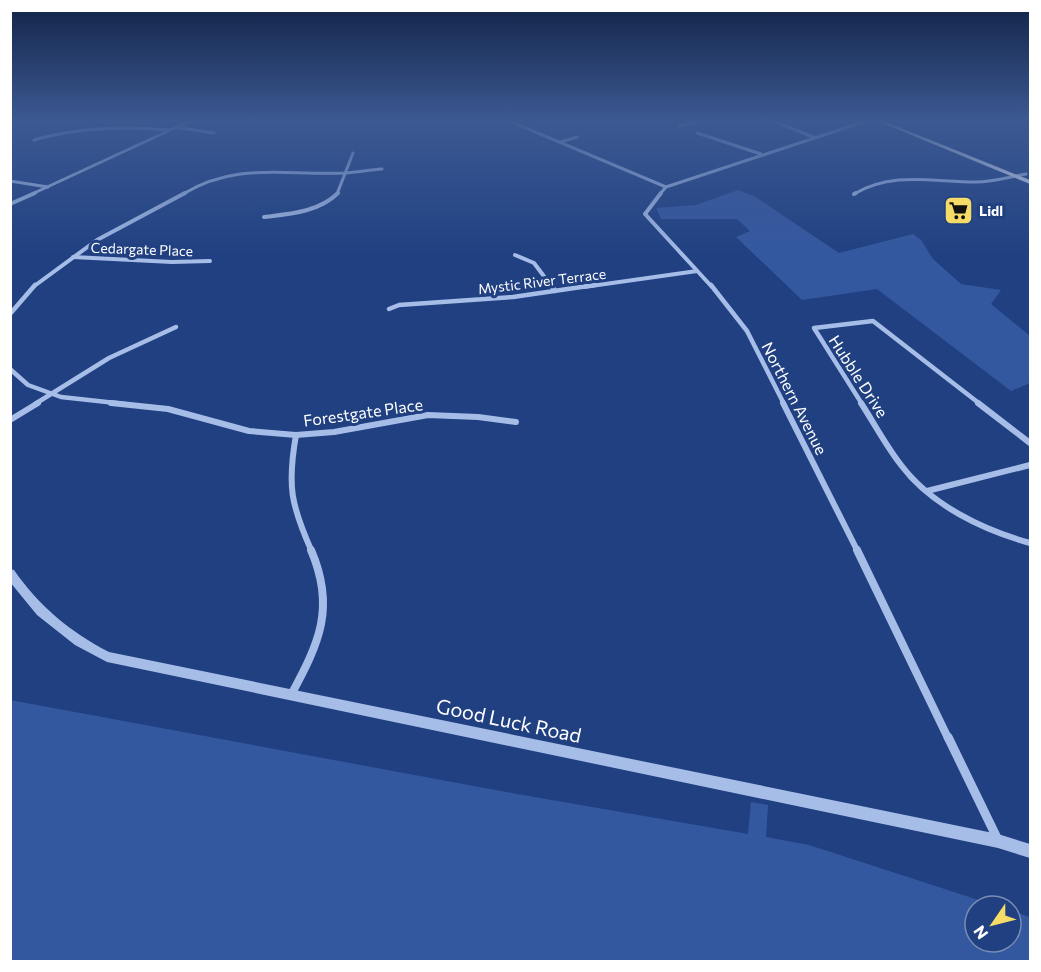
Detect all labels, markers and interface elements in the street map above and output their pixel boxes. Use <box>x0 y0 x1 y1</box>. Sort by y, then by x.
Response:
supermarket icon: Lidl <box>942 194 974 226</box>
place label: Lidl <box>979 202 1003 219</box>
street label: Cedargate Place <box>91 239 193 259</box>
street label: Mystic River Terrace <box>477 265 607 297</box>
street label: Hubble Drive <box>825 331 893 421</box>
street label: Northern Avenue <box>758 338 832 458</box>
street label: Forestgate Place <box>302 394 424 430</box>
street label: Good Luck Road <box>434 693 584 747</box>
north arrow <box>963 894 1023 954</box>
text: N <box>969 923 992 943</box>

